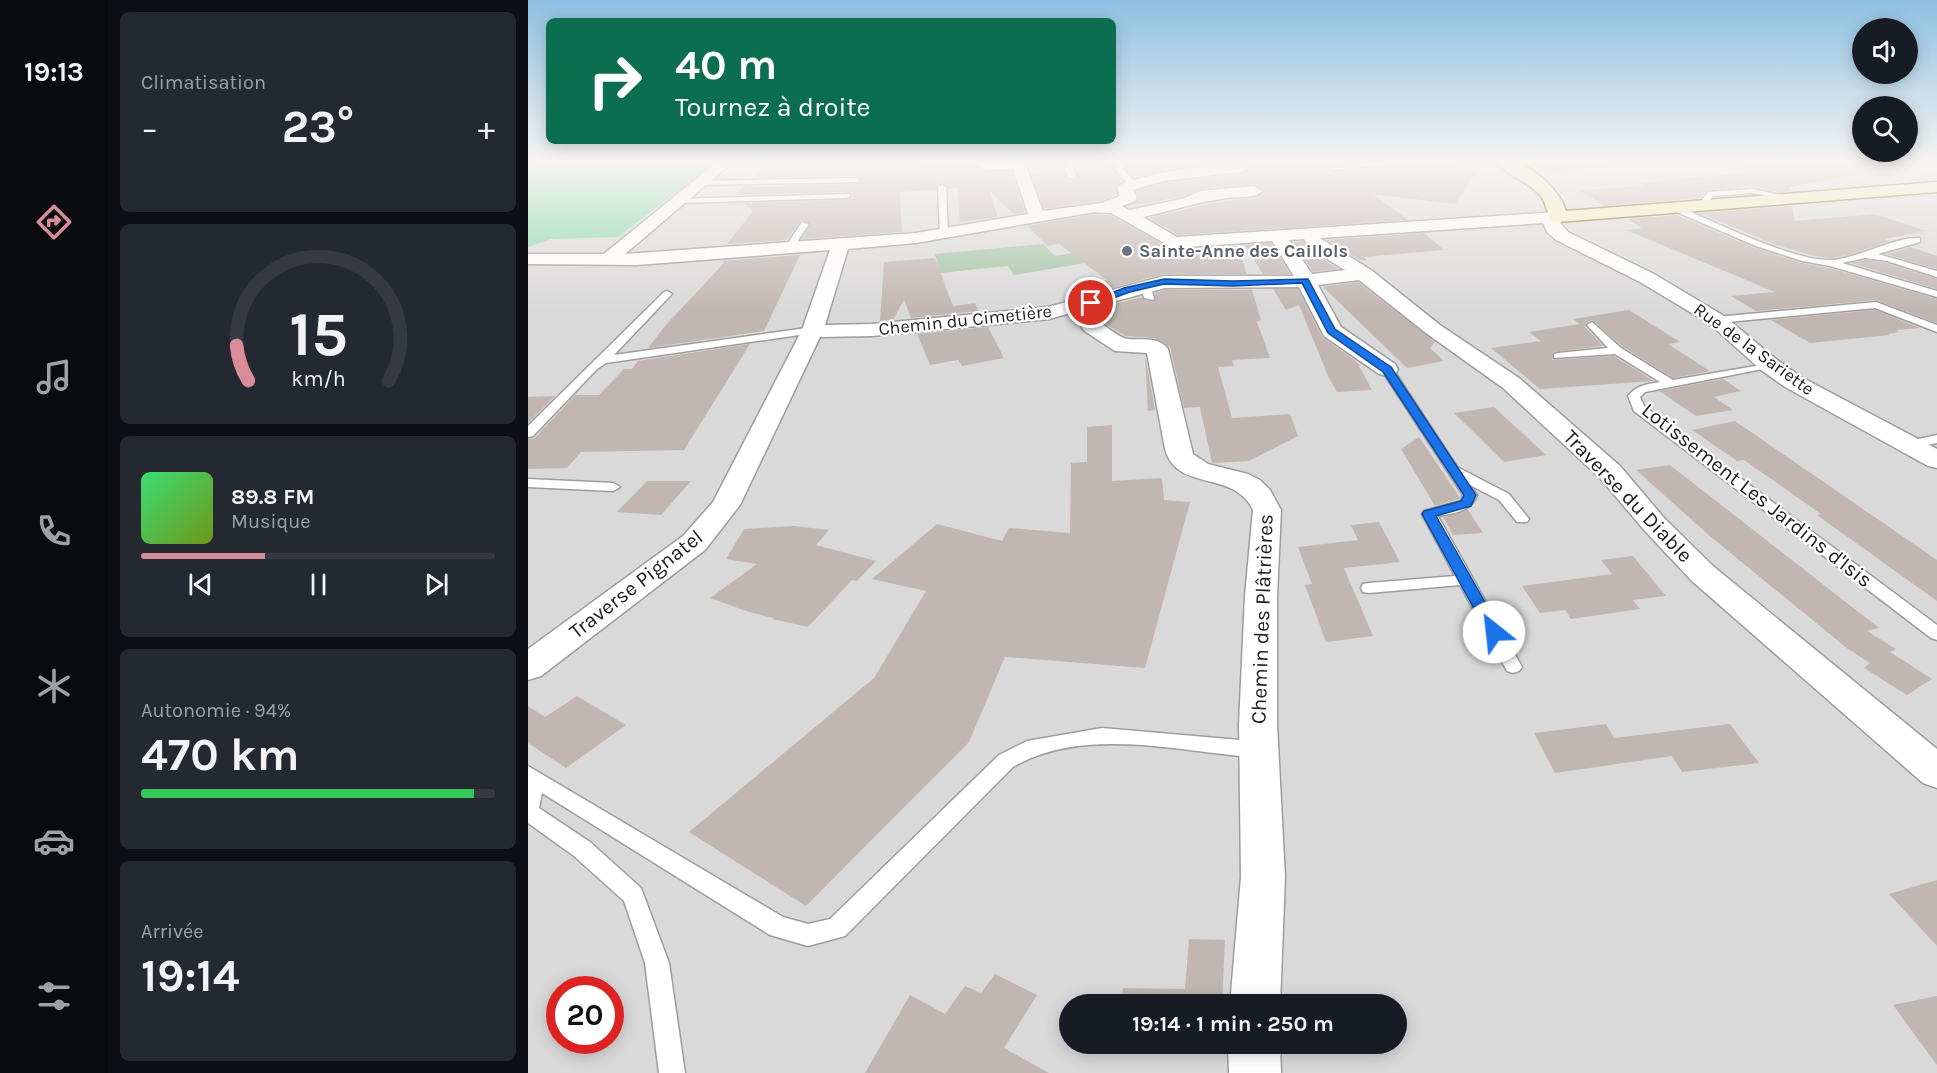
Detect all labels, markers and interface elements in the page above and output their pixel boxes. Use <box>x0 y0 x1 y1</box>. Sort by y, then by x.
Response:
map controls <box>1852 18 1918 162</box>
button: sound <box>1852 18 1918 84</box>
text: 40 m <box>675 40 777 90</box>
icon: right <box>576 42 654 120</box>
text: 19:13 <box>24 56 84 88</box>
text: Climatisation <box>141 71 266 94</box>
text: Tournez à droite <box>675 91 870 123</box>
button: search <box>1852 96 1918 162</box>
text: 23° <box>282 101 354 153</box>
text: − <box>141 109 158 147</box>
text: + <box>478 109 495 147</box>
icon: directions <box>33 201 75 243</box>
place label: Sainte-Anne des Caillols <box>1139 240 1348 262</box>
marker: Sainte-Anne des Caillols <box>1120 244 1134 258</box>
pin <box>1065 277 1116 328</box>
icon: arrive <box>1074 286 1107 319</box>
text: 15 <box>289 298 347 371</box>
street label: Rue de la Sariette <box>1689 298 1819 400</box>
street label: Chemin du Cimetière <box>877 300 1053 340</box>
icon: music <box>33 356 75 398</box>
text: km/h <box>291 367 345 392</box>
street label: Lotissement Les Jardins d'Isis <box>1637 398 1877 592</box>
street label: Traverse du Diable <box>1559 425 1697 567</box>
text: 89.8 FM <box>231 484 314 510</box>
icon: phone <box>33 510 75 552</box>
text: Musique <box>231 510 311 533</box>
street label: Chemin des Plâtrières <box>1246 514 1278 724</box>
street label: Traverse Pignatel <box>565 525 707 643</box>
icon: previous <box>184 568 217 601</box>
icon: pause <box>302 568 335 601</box>
icon: next <box>420 568 453 601</box>
position arrow <box>1462 600 1526 664</box>
icon: climate <box>33 665 75 707</box>
text: Autonomie · 94% <box>141 699 291 722</box>
text: 470 km <box>141 729 299 781</box>
icon: car <box>33 820 75 862</box>
text: Arrivée <box>141 920 204 943</box>
text: 19:14 <box>141 950 239 1002</box>
icon: filters <box>33 975 75 1017</box>
speed limit sign: 20 <box>546 976 624 1054</box>
text: 19:14 · 1 min · 250 m <box>1132 1011 1334 1037</box>

